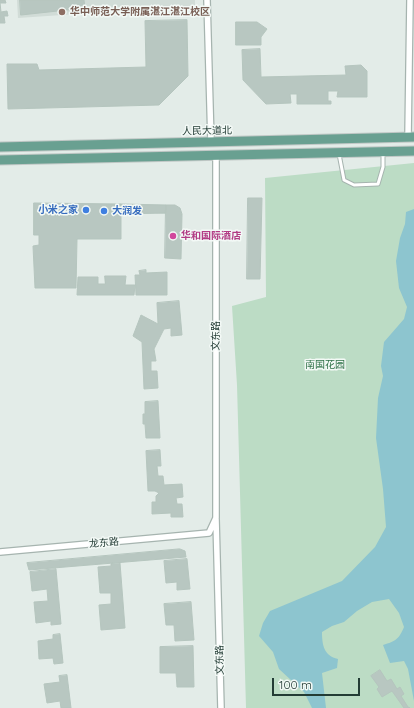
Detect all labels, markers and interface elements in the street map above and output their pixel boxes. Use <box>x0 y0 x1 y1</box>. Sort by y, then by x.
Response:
place label: 华中师范大学附属湛江湛江校区 <box>70 6 210 18</box>
marker: 华中师范大学附属湛江湛江校区 <box>57 7 67 17</box>
street label: 人民大道北 <box>182 125 232 137</box>
place label: 小米之家 <box>38 204 78 216</box>
marker: 小米之家 <box>81 205 91 215</box>
place label: 大润发 <box>112 205 142 217</box>
marker: 大润发 <box>99 206 109 216</box>
place label: 华和国际酒店 <box>181 230 241 242</box>
marker: 华和国际酒店 <box>168 231 178 241</box>
street label: 文东路 <box>210 321 222 351</box>
park label: 南国花园 <box>305 359 345 371</box>
street label: 龙东路 <box>89 536 119 550</box>
street label: 文东路 <box>214 645 226 675</box>
scale bar <box>274 670 362 696</box>
text: 100 m <box>279 677 312 692</box>

